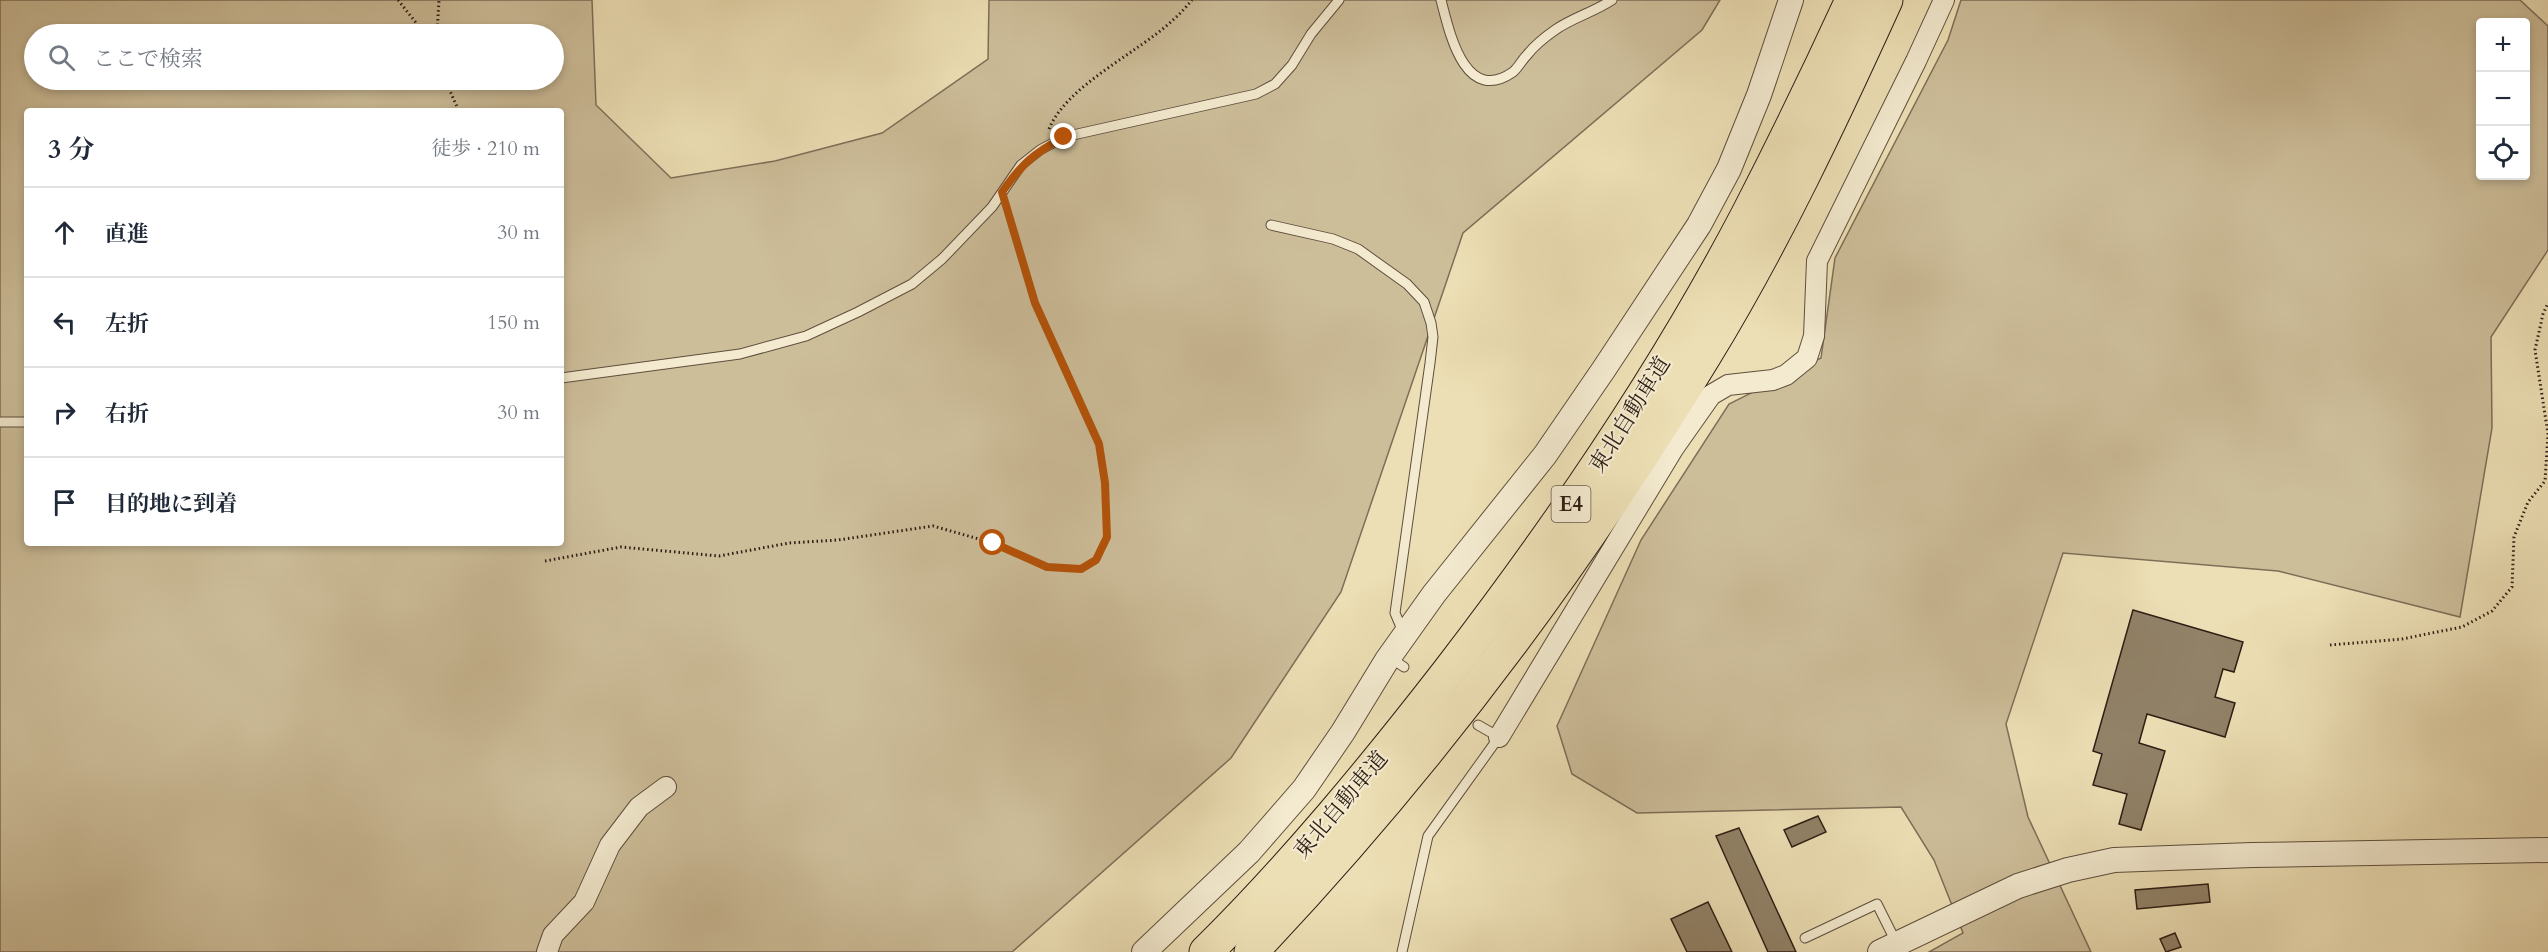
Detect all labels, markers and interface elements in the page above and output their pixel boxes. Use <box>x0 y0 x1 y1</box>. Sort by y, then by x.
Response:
map controls <box>2476 18 2530 180</box>
button: + <box>2476 18 2530 72</box>
search box <box>24 24 564 90</box>
icon: search <box>45 41 78 74</box>
text: ここで検索 <box>93 44 203 74</box>
button: − <box>2476 72 2530 126</box>
route end <box>1050 123 1076 149</box>
button: locate <box>2476 126 2530 180</box>
text: 3 分 <box>48 132 94 167</box>
text: 徒歩 · 210 m <box>431 135 540 162</box>
icon: ahead <box>48 216 81 249</box>
text: 直進 <box>105 219 149 249</box>
text: 30 m <box>497 219 540 246</box>
icon: left <box>48 306 81 339</box>
text: 左折 <box>105 309 149 339</box>
text: 150 m <box>487 309 540 336</box>
street label: 東北自動車道 <box>1582 351 1678 478</box>
icon: right <box>48 396 81 429</box>
text: 右折 <box>105 399 149 429</box>
text: 30 m <box>497 399 540 426</box>
icon: arrive <box>48 486 81 519</box>
road number: E4 <box>1552 486 1590 522</box>
text: 目的地に到着 <box>105 489 237 519</box>
route start <box>979 529 1005 555</box>
street label: 東北自動車道 <box>1287 744 1395 865</box>

